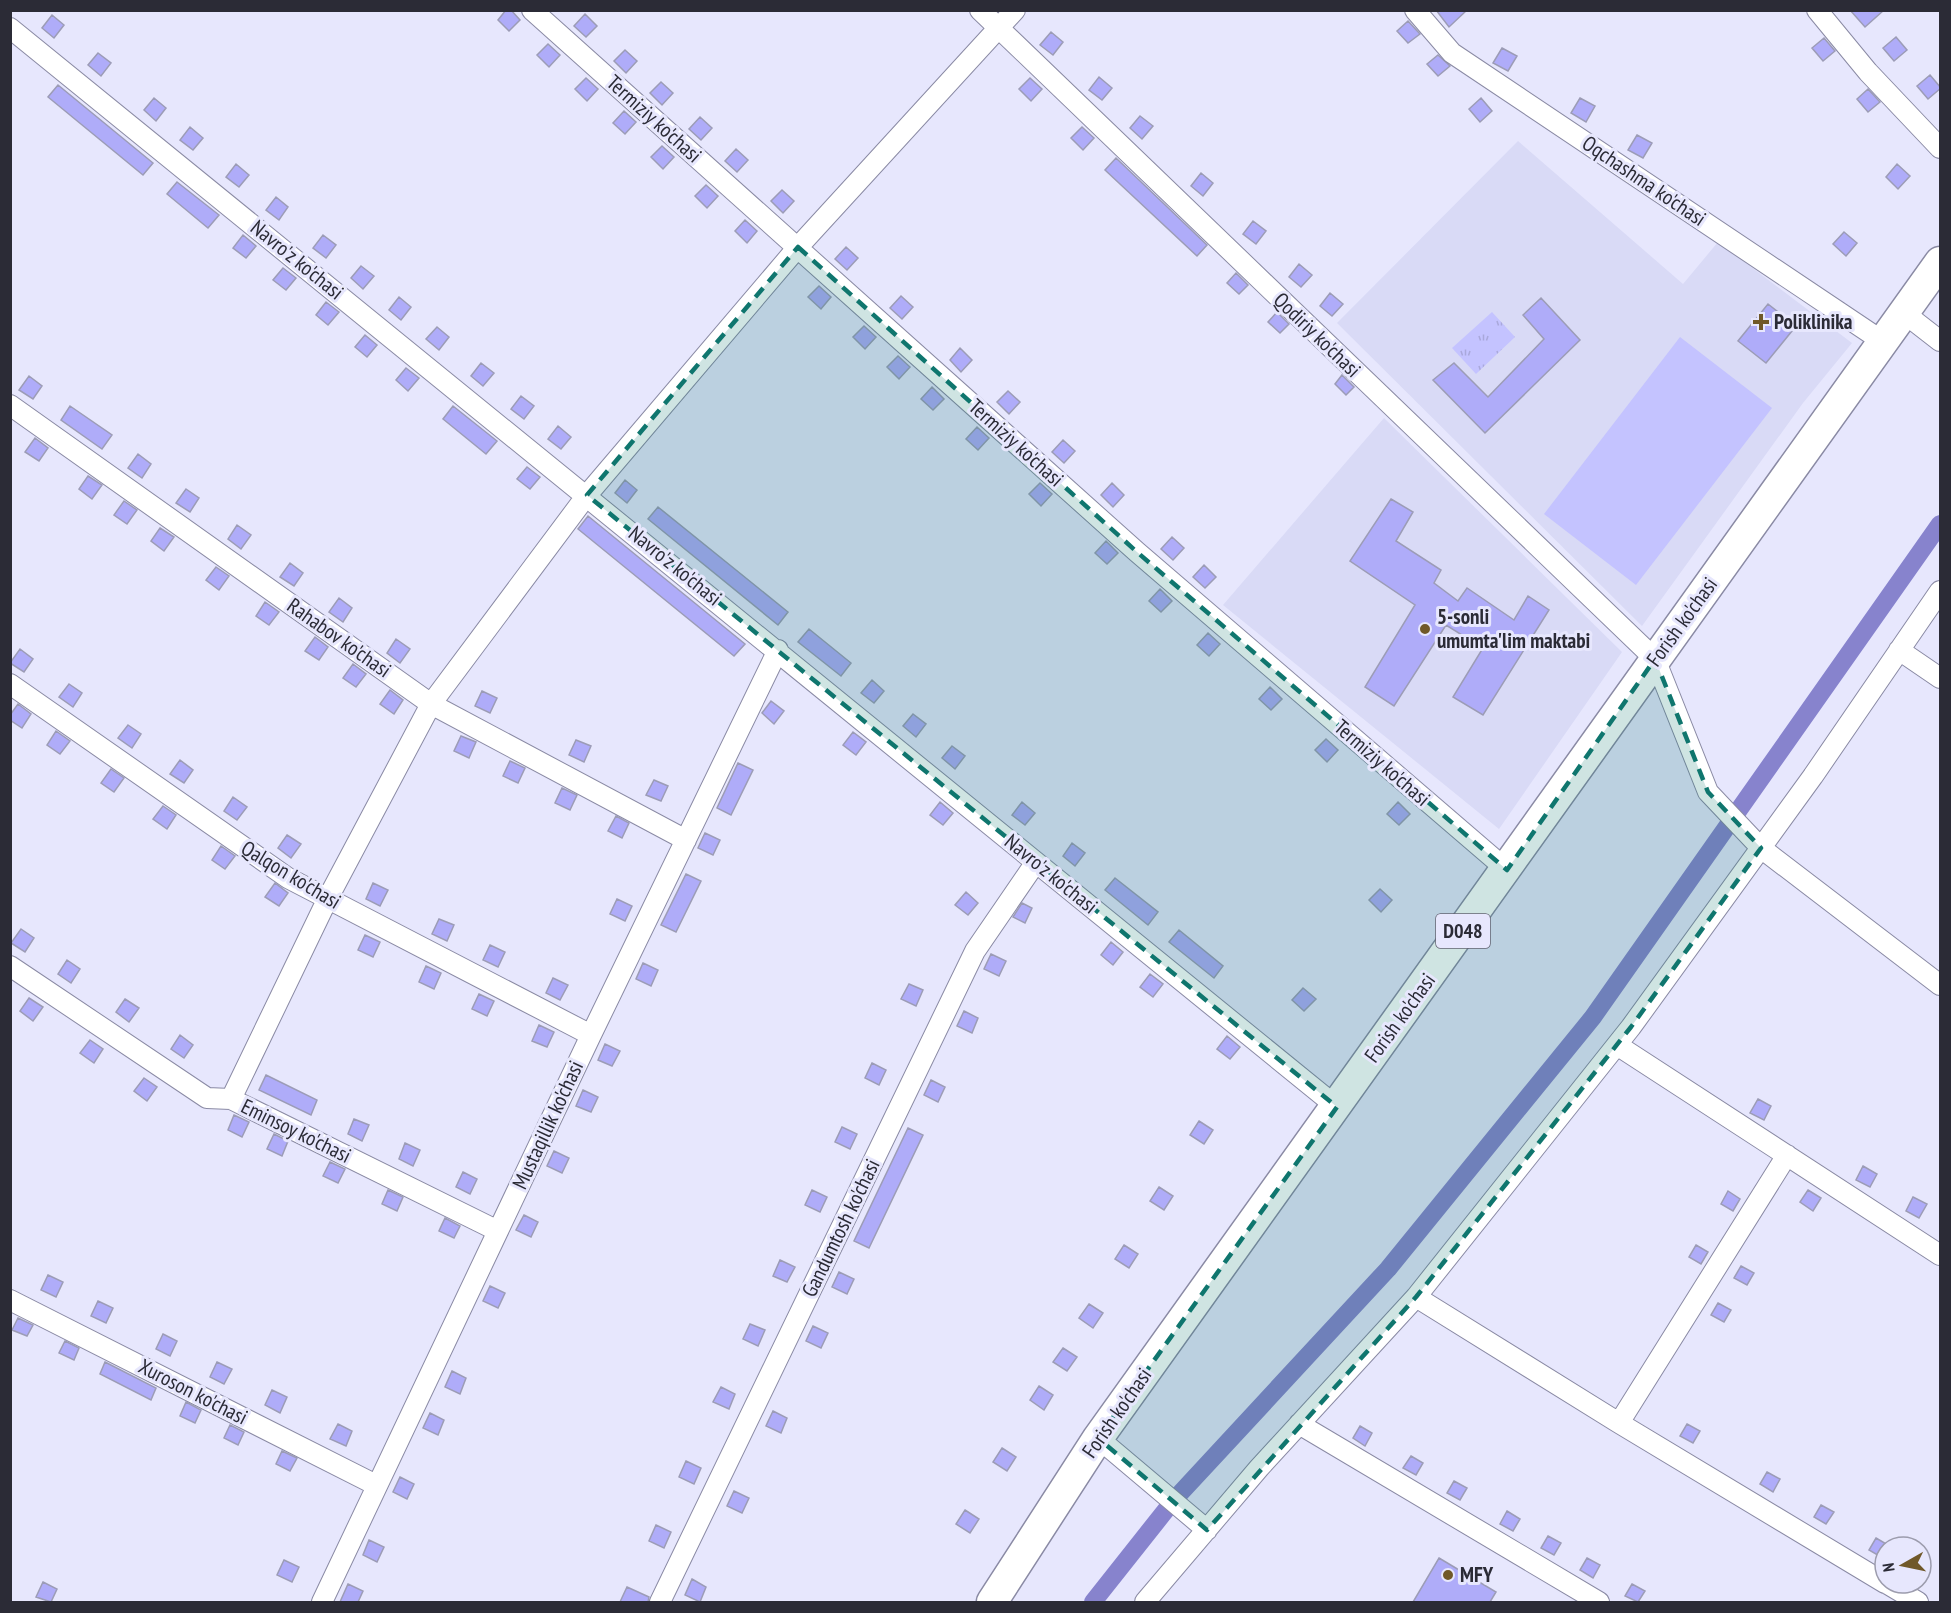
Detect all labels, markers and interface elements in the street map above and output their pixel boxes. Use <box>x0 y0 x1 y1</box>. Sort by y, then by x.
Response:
street label: Termiziy ko'chasi <box>601 69 707 168</box>
street label: Oqchashma ko'chasi <box>1577 129 1711 232</box>
street label: Navro'z ko'chasi <box>245 214 349 305</box>
street label: Qodiriy ko'chasi <box>1268 286 1367 383</box>
place label: Poliklinika <box>1774 308 1853 335</box>
marker: Poliklinika <box>1752 313 1770 331</box>
street label: Termiziy ko'chasi <box>963 393 1069 492</box>
street label: Navro'z ko'chasi <box>623 520 727 611</box>
street label: Forish ko'chasi <box>1640 572 1723 672</box>
street label: Rahabov ko'chasi <box>282 592 397 683</box>
place label: 5-sonli umumta'lim maktabi <box>1437 603 1590 654</box>
marker: 5-sonli umumta'lim maktabi <box>1418 622 1432 636</box>
street label: Termiziy ko'chasi <box>1329 714 1436 812</box>
street label: Navro'z ko'chasi <box>999 828 1103 919</box>
street label: Qalqon ko'chasi <box>237 834 346 915</box>
road number: D048 <box>1436 914 1490 948</box>
street label: Forish ko'chasi <box>1358 968 1441 1068</box>
street label: Mustaqillik ko'chasi <box>506 1056 589 1193</box>
street label: Eminsoy ko'chasi <box>237 1092 356 1169</box>
street label: Gandumtosh ko'chasi <box>795 1154 886 1301</box>
street label: Xuroson ko'chasi <box>134 1353 252 1431</box>
street label: Forish ko'chasi <box>1076 1362 1157 1463</box>
north arrow <box>1873 1535 1933 1595</box>
place label: MFY <box>1460 1561 1494 1588</box>
text: N <box>1878 1562 1899 1573</box>
marker: MFY <box>1441 1568 1455 1582</box>

